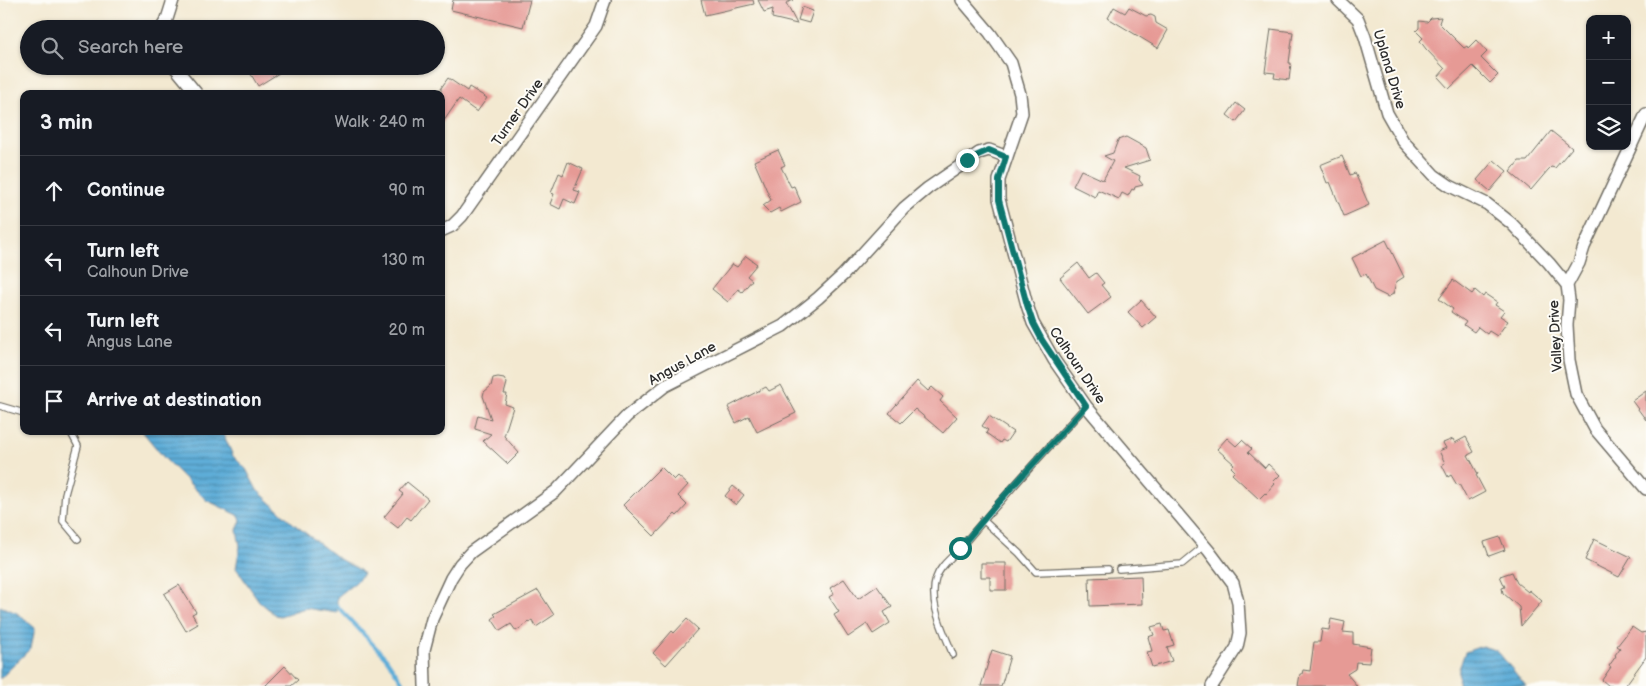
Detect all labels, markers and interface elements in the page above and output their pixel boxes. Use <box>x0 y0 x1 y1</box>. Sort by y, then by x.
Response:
map controls <box>1586 15 1631 150</box>
button: + <box>1586 15 1631 60</box>
search box <box>20 20 445 75</box>
street label: Upland Drive <box>1369 27 1410 111</box>
icon: search <box>38 34 66 62</box>
text: Search here <box>78 36 183 59</box>
button: − <box>1586 60 1631 105</box>
street label: Turner Drive <box>488 75 547 149</box>
button: layers <box>1586 105 1631 150</box>
text: 3 min <box>40 110 93 135</box>
text: Walk · 240 m <box>335 113 425 132</box>
route end <box>956 149 979 172</box>
icon: ahead <box>40 177 68 205</box>
text: Continue <box>87 179 165 202</box>
text: 90 m <box>389 181 425 200</box>
text: Turn left <box>87 240 159 263</box>
icon: left <box>40 247 68 275</box>
text: 130 m <box>382 251 425 270</box>
text: Calhoun Drive <box>87 263 189 282</box>
street label: Valley Drive <box>1545 300 1566 372</box>
text: Turn left <box>87 310 159 333</box>
icon: left <box>40 317 68 345</box>
text: 20 m <box>389 321 425 340</box>
street label: Calhoun Drive <box>1046 324 1110 407</box>
text: Angus Lane <box>87 333 172 352</box>
street label: Angus Lane <box>645 338 719 389</box>
icon: arrive <box>40 387 68 415</box>
text: Arrive at destination <box>87 389 262 412</box>
route start <box>949 537 972 560</box>

